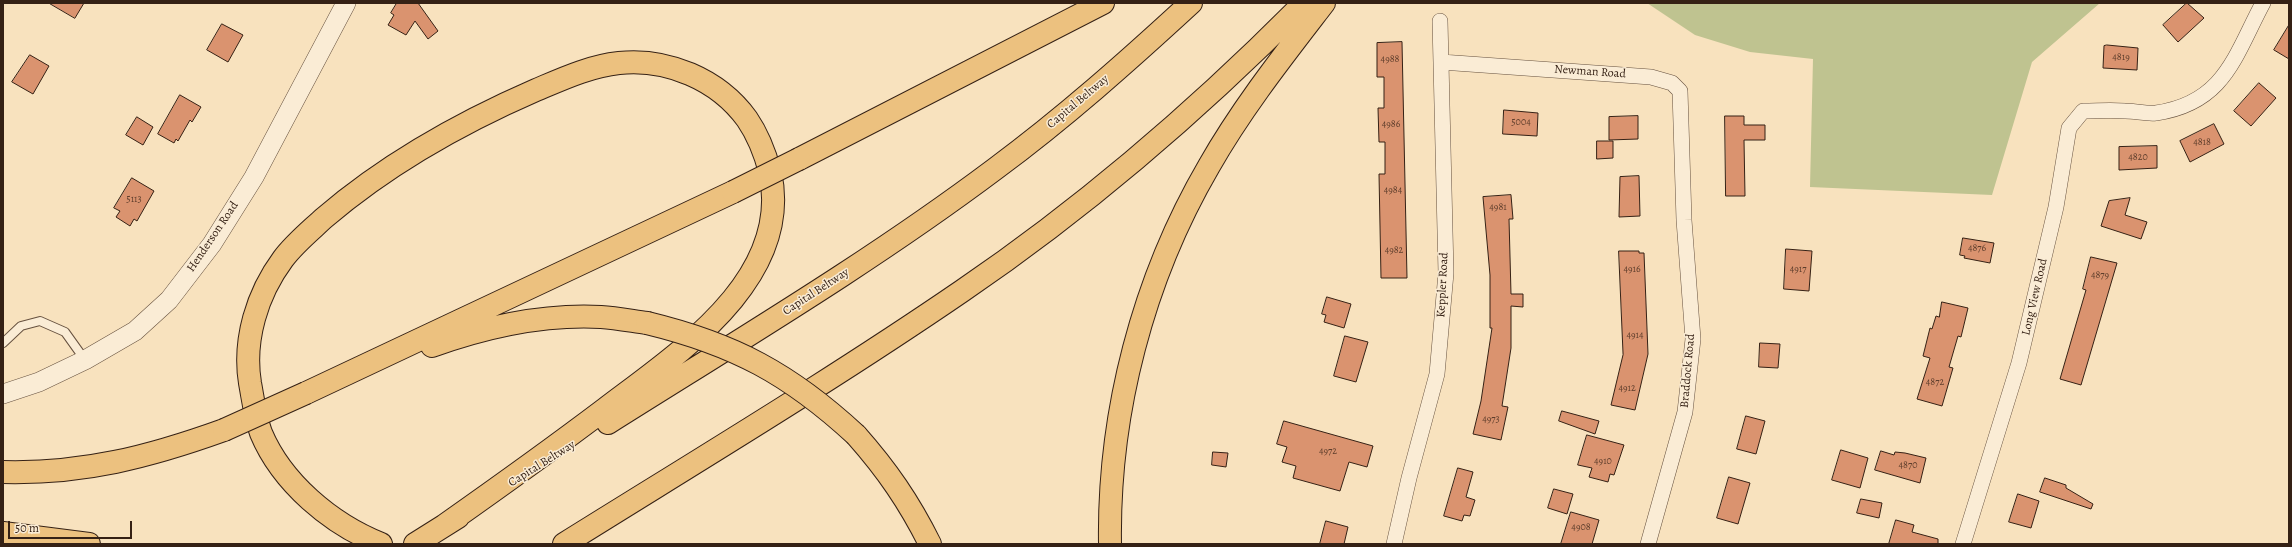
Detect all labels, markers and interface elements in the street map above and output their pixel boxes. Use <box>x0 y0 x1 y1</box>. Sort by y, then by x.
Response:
house number: 4819 <box>2112 52 2130 64</box>
house number: 4988 <box>1381 54 1399 66</box>
street label: Newman Road <box>1554 62 1626 82</box>
street label: Capital Beltway <box>1044 72 1112 132</box>
house number: 5004 <box>1511 117 1531 129</box>
house number: 4986 <box>1382 119 1400 131</box>
house number: 4818 <box>2193 137 2211 149</box>
house number: 4820 <box>2128 152 2148 164</box>
house number: 4984 <box>1384 185 1402 197</box>
house number: 5113 <box>126 194 142 206</box>
street label: Henderson Road <box>184 199 242 275</box>
house number: 4981 <box>1489 202 1507 214</box>
house number: 4876 <box>1968 243 1986 255</box>
house number: 4982 <box>1385 245 1403 257</box>
street label: Keppler Road <box>1434 252 1452 318</box>
street label: Long View Road <box>2019 257 2051 337</box>
house number: 4916 <box>1623 264 1641 276</box>
house number: 4917 <box>1790 264 1806 276</box>
street label: Capital Beltway <box>780 265 852 319</box>
house number: 4879 <box>2091 270 2109 282</box>
house number: 4914 <box>1626 330 1644 342</box>
street label: Braddock Road <box>1678 333 1698 409</box>
house number: 4872 <box>1926 377 1944 389</box>
house number: 4912 <box>1618 383 1636 395</box>
house number: 4973 <box>1482 414 1500 426</box>
street label: Capital Beltway <box>506 438 578 490</box>
house number: 4972 <box>1319 446 1337 458</box>
house number: 4910 <box>1594 456 1612 468</box>
house number: 4870 <box>1899 460 1917 472</box>
scale bar <box>10 513 134 539</box>
text: 50 m <box>15 520 39 536</box>
house number: 4908 <box>1571 522 1591 534</box>

